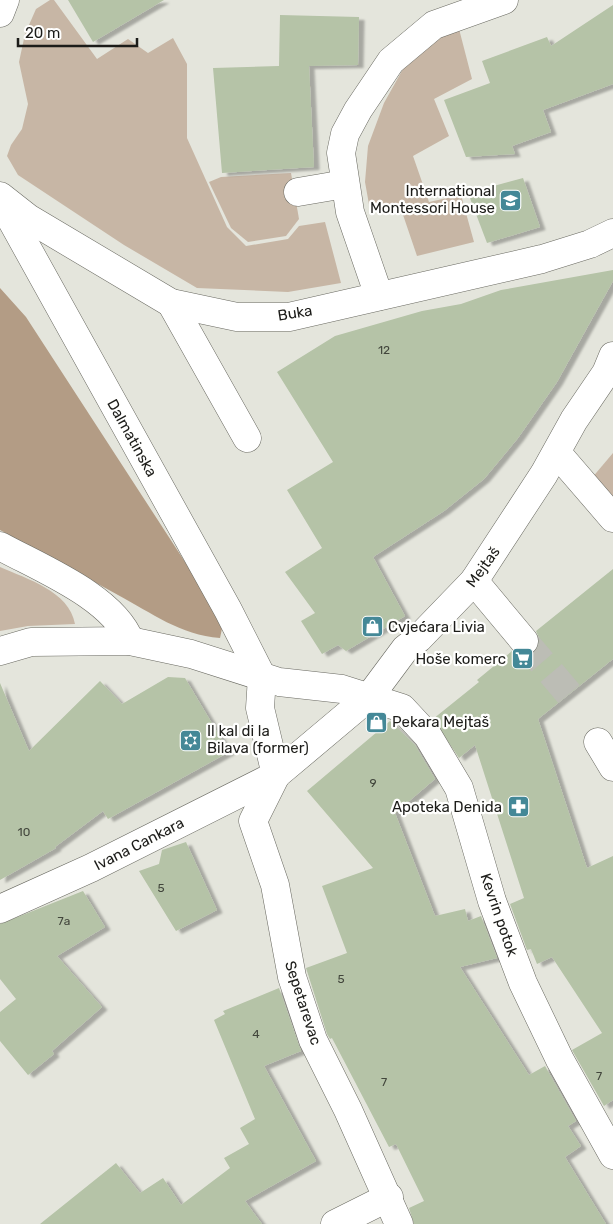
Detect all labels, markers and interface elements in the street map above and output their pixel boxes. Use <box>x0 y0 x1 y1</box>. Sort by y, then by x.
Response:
scale bar <box>18 15 136 47</box>
text: 20 m <box>25 24 60 42</box>
place label: International Montessori House <box>370 182 495 217</box>
school or university icon: International Montessori House <box>499 188 523 212</box>
street label: Buka <box>276 301 314 325</box>
house number: 12 <box>378 343 390 357</box>
street label: Dalmatinska <box>103 396 161 480</box>
street label: Mejtaš <box>462 543 504 591</box>
shop icon: Cvjećara Livia <box>360 615 384 639</box>
place label: Cvjećara Livia <box>388 618 485 636</box>
supermarket icon: Hoše komerc <box>510 647 534 671</box>
place label: Hoše komerc <box>415 650 506 668</box>
shop icon: Pekara Mejtaš <box>364 710 388 734</box>
place label: Pekara Mejtaš <box>392 713 490 731</box>
place label: Il kal di la Bilava (former) <box>207 722 309 757</box>
synagogue icon: Il kal di la Bilava (former) <box>179 728 203 752</box>
house number: 9 <box>369 776 377 790</box>
pharmacy icon: Apoteka Denida <box>506 795 530 819</box>
place label: Apoteka Denida <box>392 798 502 816</box>
street label: Ivana Cankara <box>91 814 187 874</box>
house number: 10 <box>18 825 30 839</box>
street label: Kevrin potok <box>476 871 522 959</box>
house number: 5 <box>157 881 165 895</box>
house number: 7а <box>58 914 70 928</box>
street label: Sepetarevac <box>281 959 325 1047</box>
house number: 5 <box>337 972 345 986</box>
house number: 4 <box>252 1027 260 1041</box>
house number: 7 <box>596 1069 602 1083</box>
house number: 7 <box>381 1075 387 1089</box>

